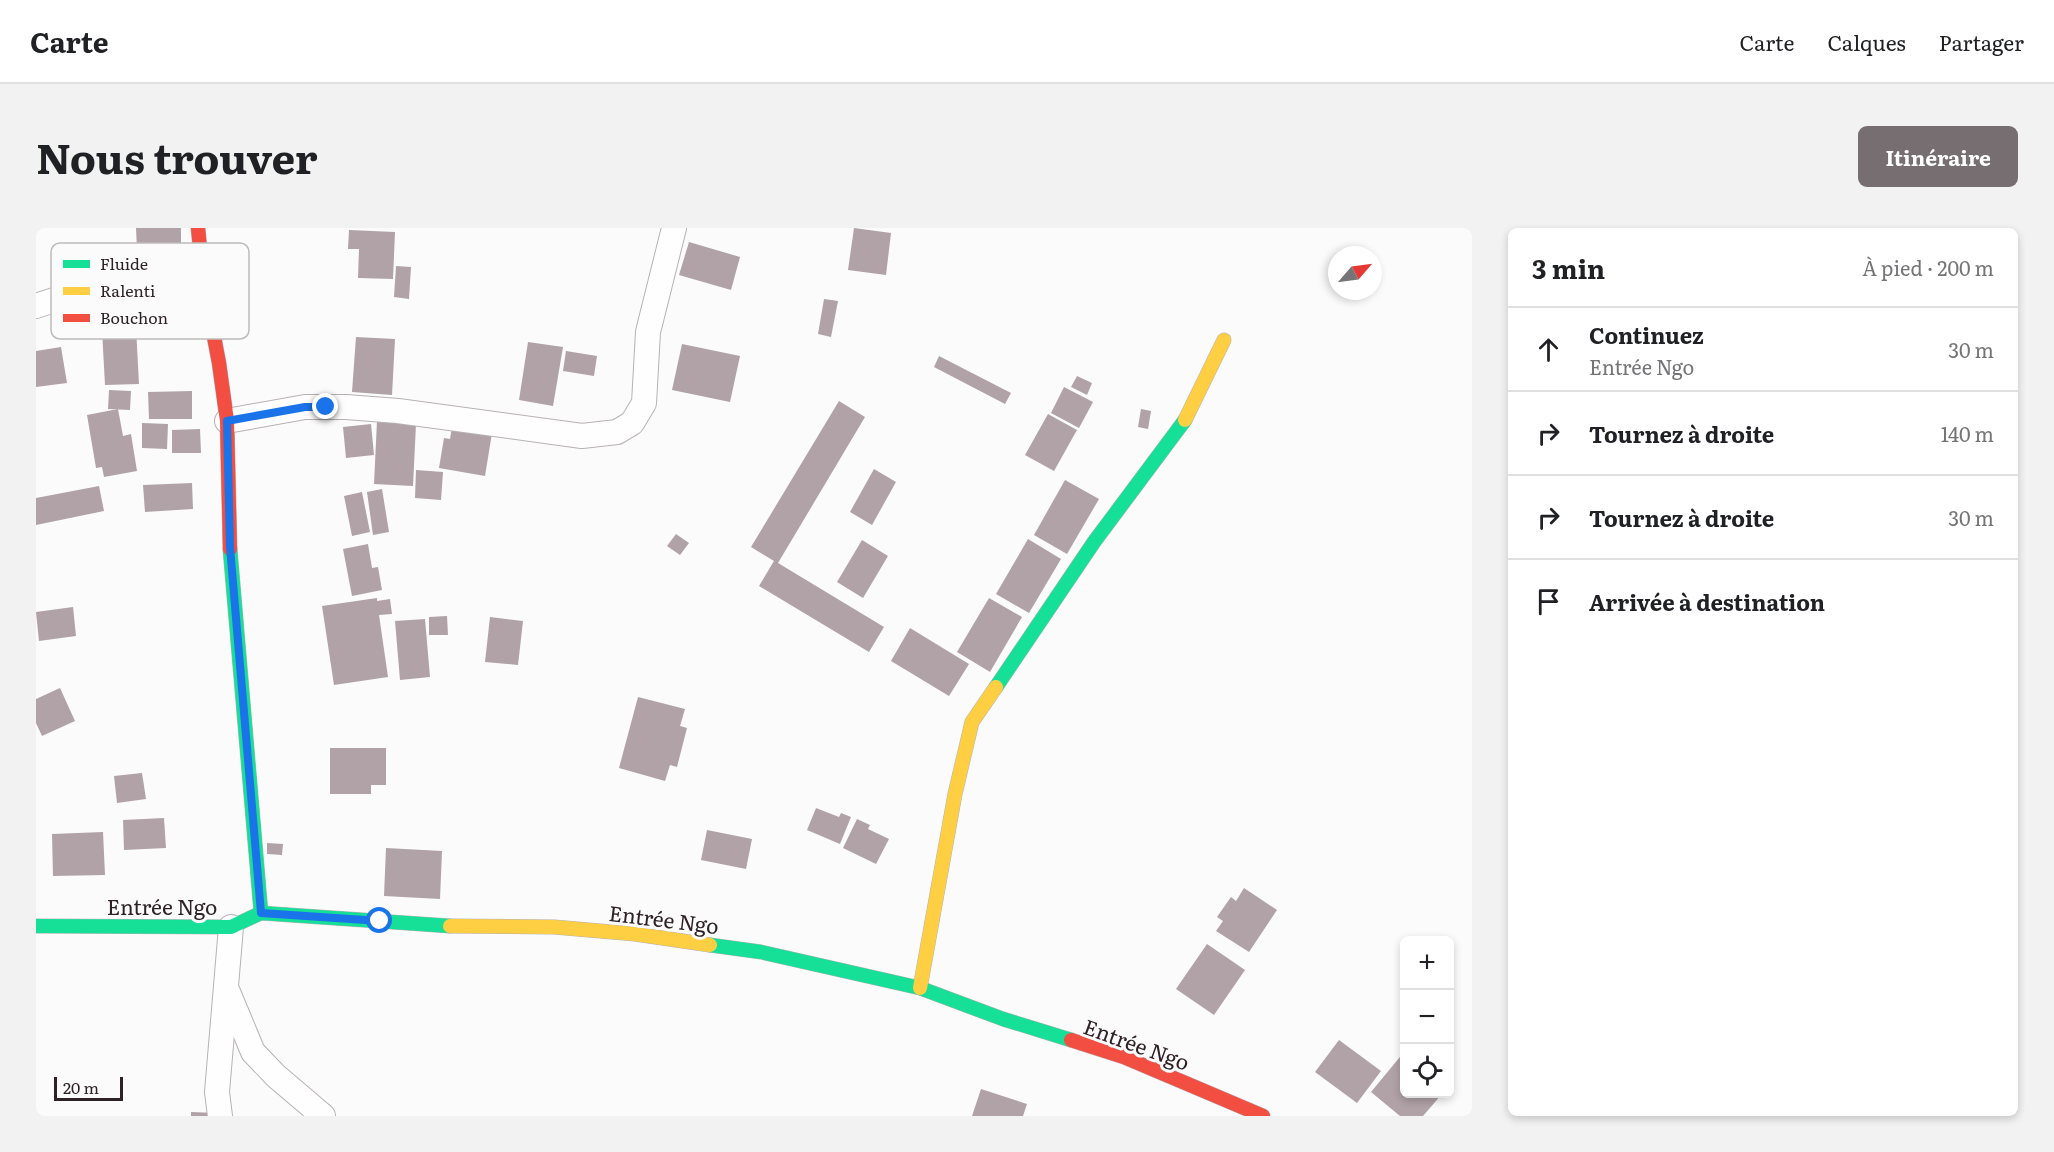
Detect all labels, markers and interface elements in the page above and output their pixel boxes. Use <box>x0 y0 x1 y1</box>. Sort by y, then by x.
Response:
text: Carte <box>30 20 109 62</box>
text: Carte <box>1740 26 1794 57</box>
text: Calques <box>1827 26 1906 57</box>
text: Partager <box>1939 26 2024 57</box>
text: Nous trouver <box>36 125 318 187</box>
button: Itinéraire <box>1858 126 2018 187</box>
legend <box>51 243 249 339</box>
north arrow <box>1328 246 1382 300</box>
text: 3 min <box>1532 248 1605 287</box>
text: Fluide <box>100 251 148 275</box>
text: À pied · 200 m <box>1862 252 1994 282</box>
text: Ralenti <box>100 278 155 302</box>
text: Bouchon <box>100 305 169 329</box>
text: Continuez <box>1589 318 1704 351</box>
icon: ahead <box>1532 333 1565 366</box>
text: 30 m <box>1948 334 1994 364</box>
text: Entrée Ngo <box>1589 351 1694 381</box>
route end <box>312 393 338 419</box>
icon: right <box>1532 417 1565 450</box>
text: Tournez à droite <box>1589 417 1774 450</box>
text: 140 m <box>1941 418 1994 448</box>
icon: right <box>1532 501 1565 534</box>
text: Tournez à droite <box>1589 501 1774 534</box>
text: 30 m <box>1948 502 1994 532</box>
icon: arrive <box>1532 585 1565 618</box>
text: Arrivée à destination <box>1589 585 1825 618</box>
street label: Entrée Ngo <box>107 890 217 921</box>
street label: Entrée Ngo <box>607 896 721 940</box>
route start <box>366 907 392 933</box>
map controls <box>1400 936 1454 1098</box>
button: + <box>1400 936 1454 990</box>
button: − <box>1400 990 1454 1044</box>
street label: Entrée Ngo <box>1080 1010 1194 1076</box>
button: locate <box>1400 1044 1454 1098</box>
scale bar <box>54 1074 123 1102</box>
text: 20 m <box>63 1075 99 1099</box>

